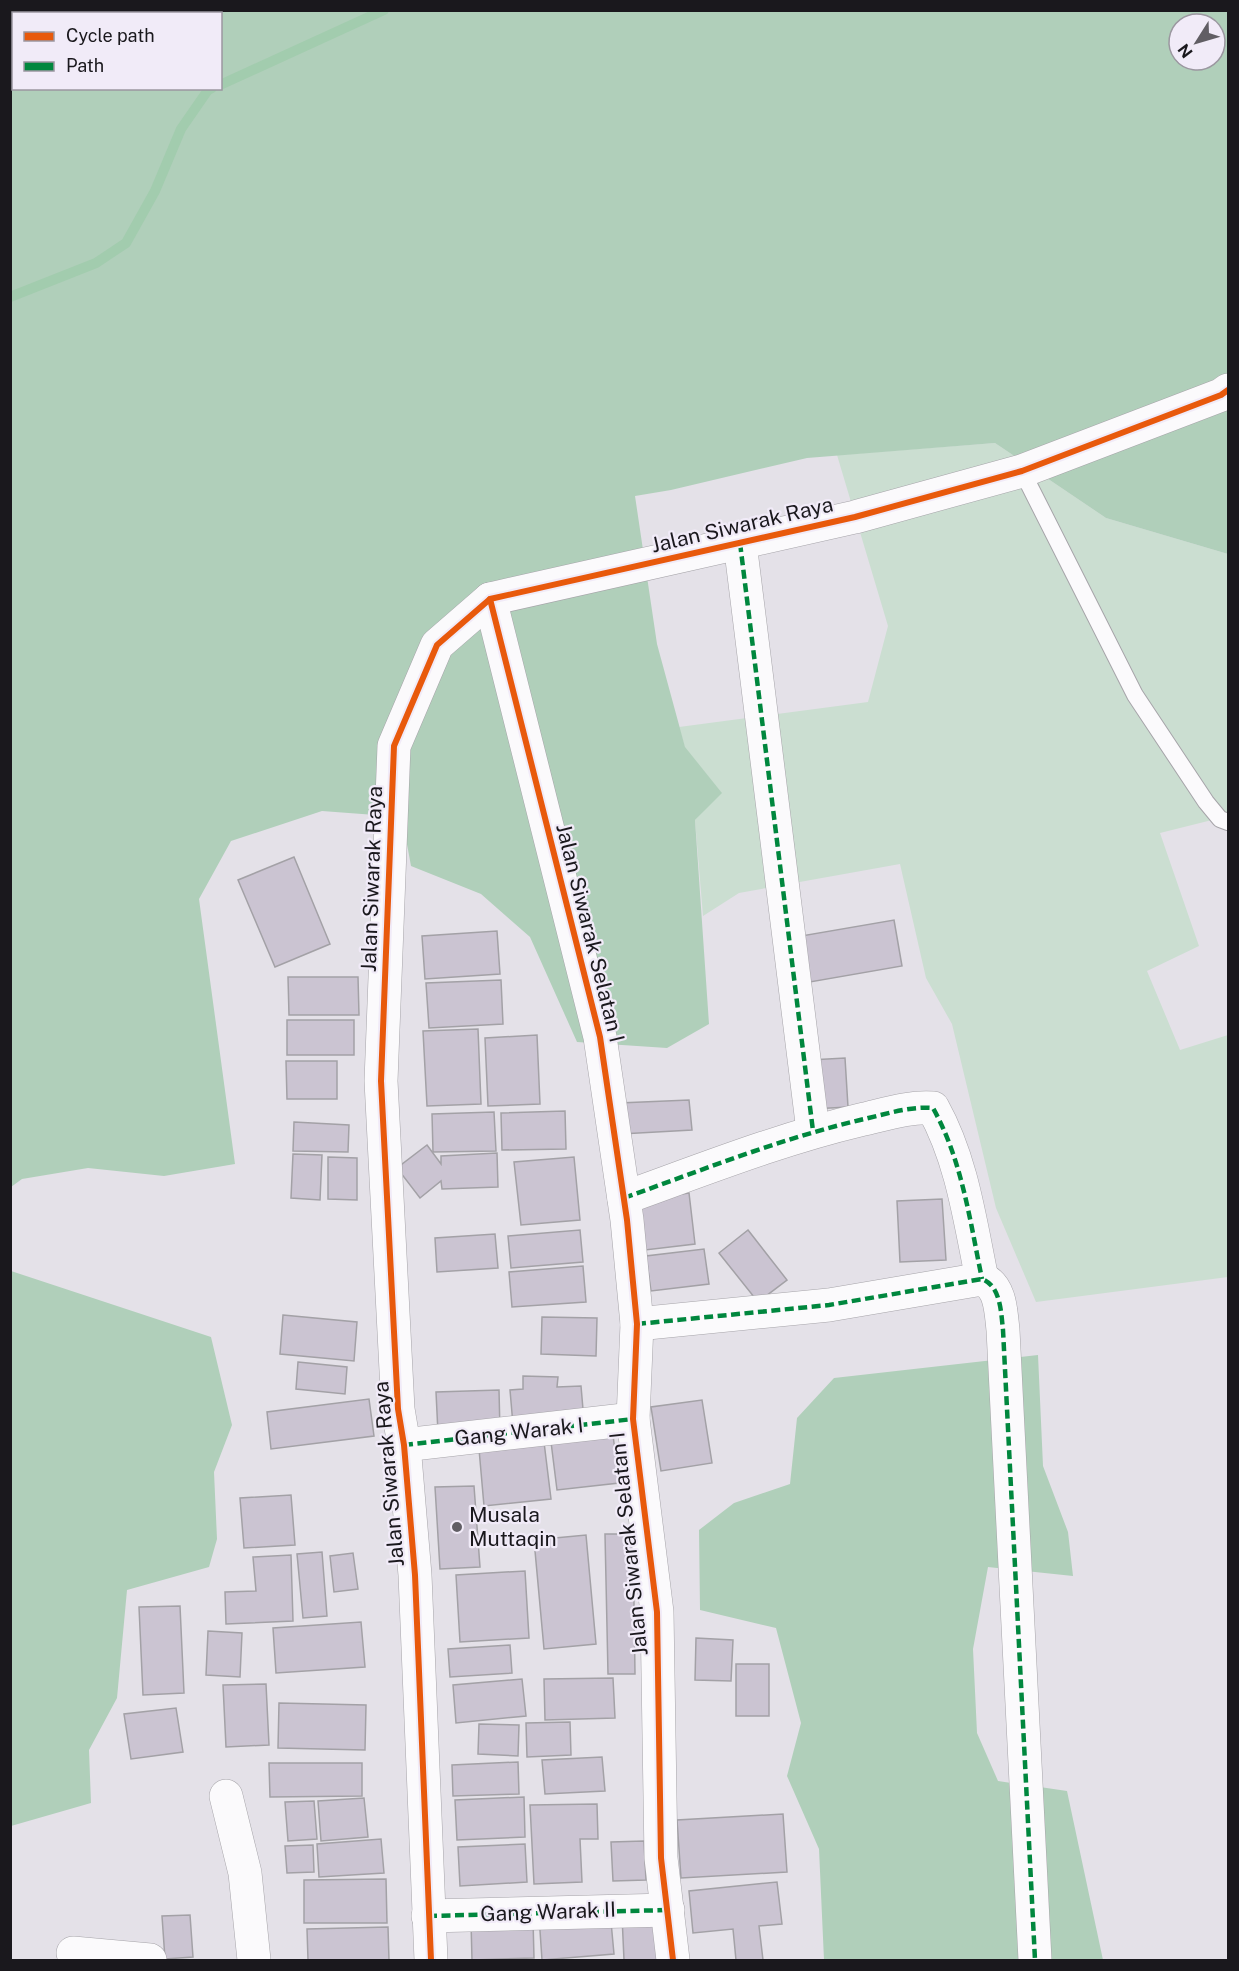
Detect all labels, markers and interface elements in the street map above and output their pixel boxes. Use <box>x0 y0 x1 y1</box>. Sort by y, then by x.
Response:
legend <box>12 12 222 90</box>
north arrow <box>1167 12 1227 72</box>
text: Cycle path <box>66 25 155 46</box>
text: N <box>1174 40 1197 61</box>
text: Path <box>66 55 104 76</box>
street label: Jalan Siwarak Raya <box>648 491 835 558</box>
street label: Jalan Siwarak Raya <box>356 786 387 972</box>
street label: Jalan Siwarak Selatan I <box>551 821 630 1045</box>
street label: Jalan Siwarak Raya <box>368 1380 409 1568</box>
street label: Gang Warak I <box>453 1412 585 1451</box>
street label: Jalan Siwarak Selatan I <box>604 1431 653 1657</box>
place label: Musala Muttaqin <box>469 1502 557 1551</box>
marker: Musala Muttaqin <box>450 1520 464 1534</box>
street label: Gang Warak II <box>480 1897 616 1926</box>

